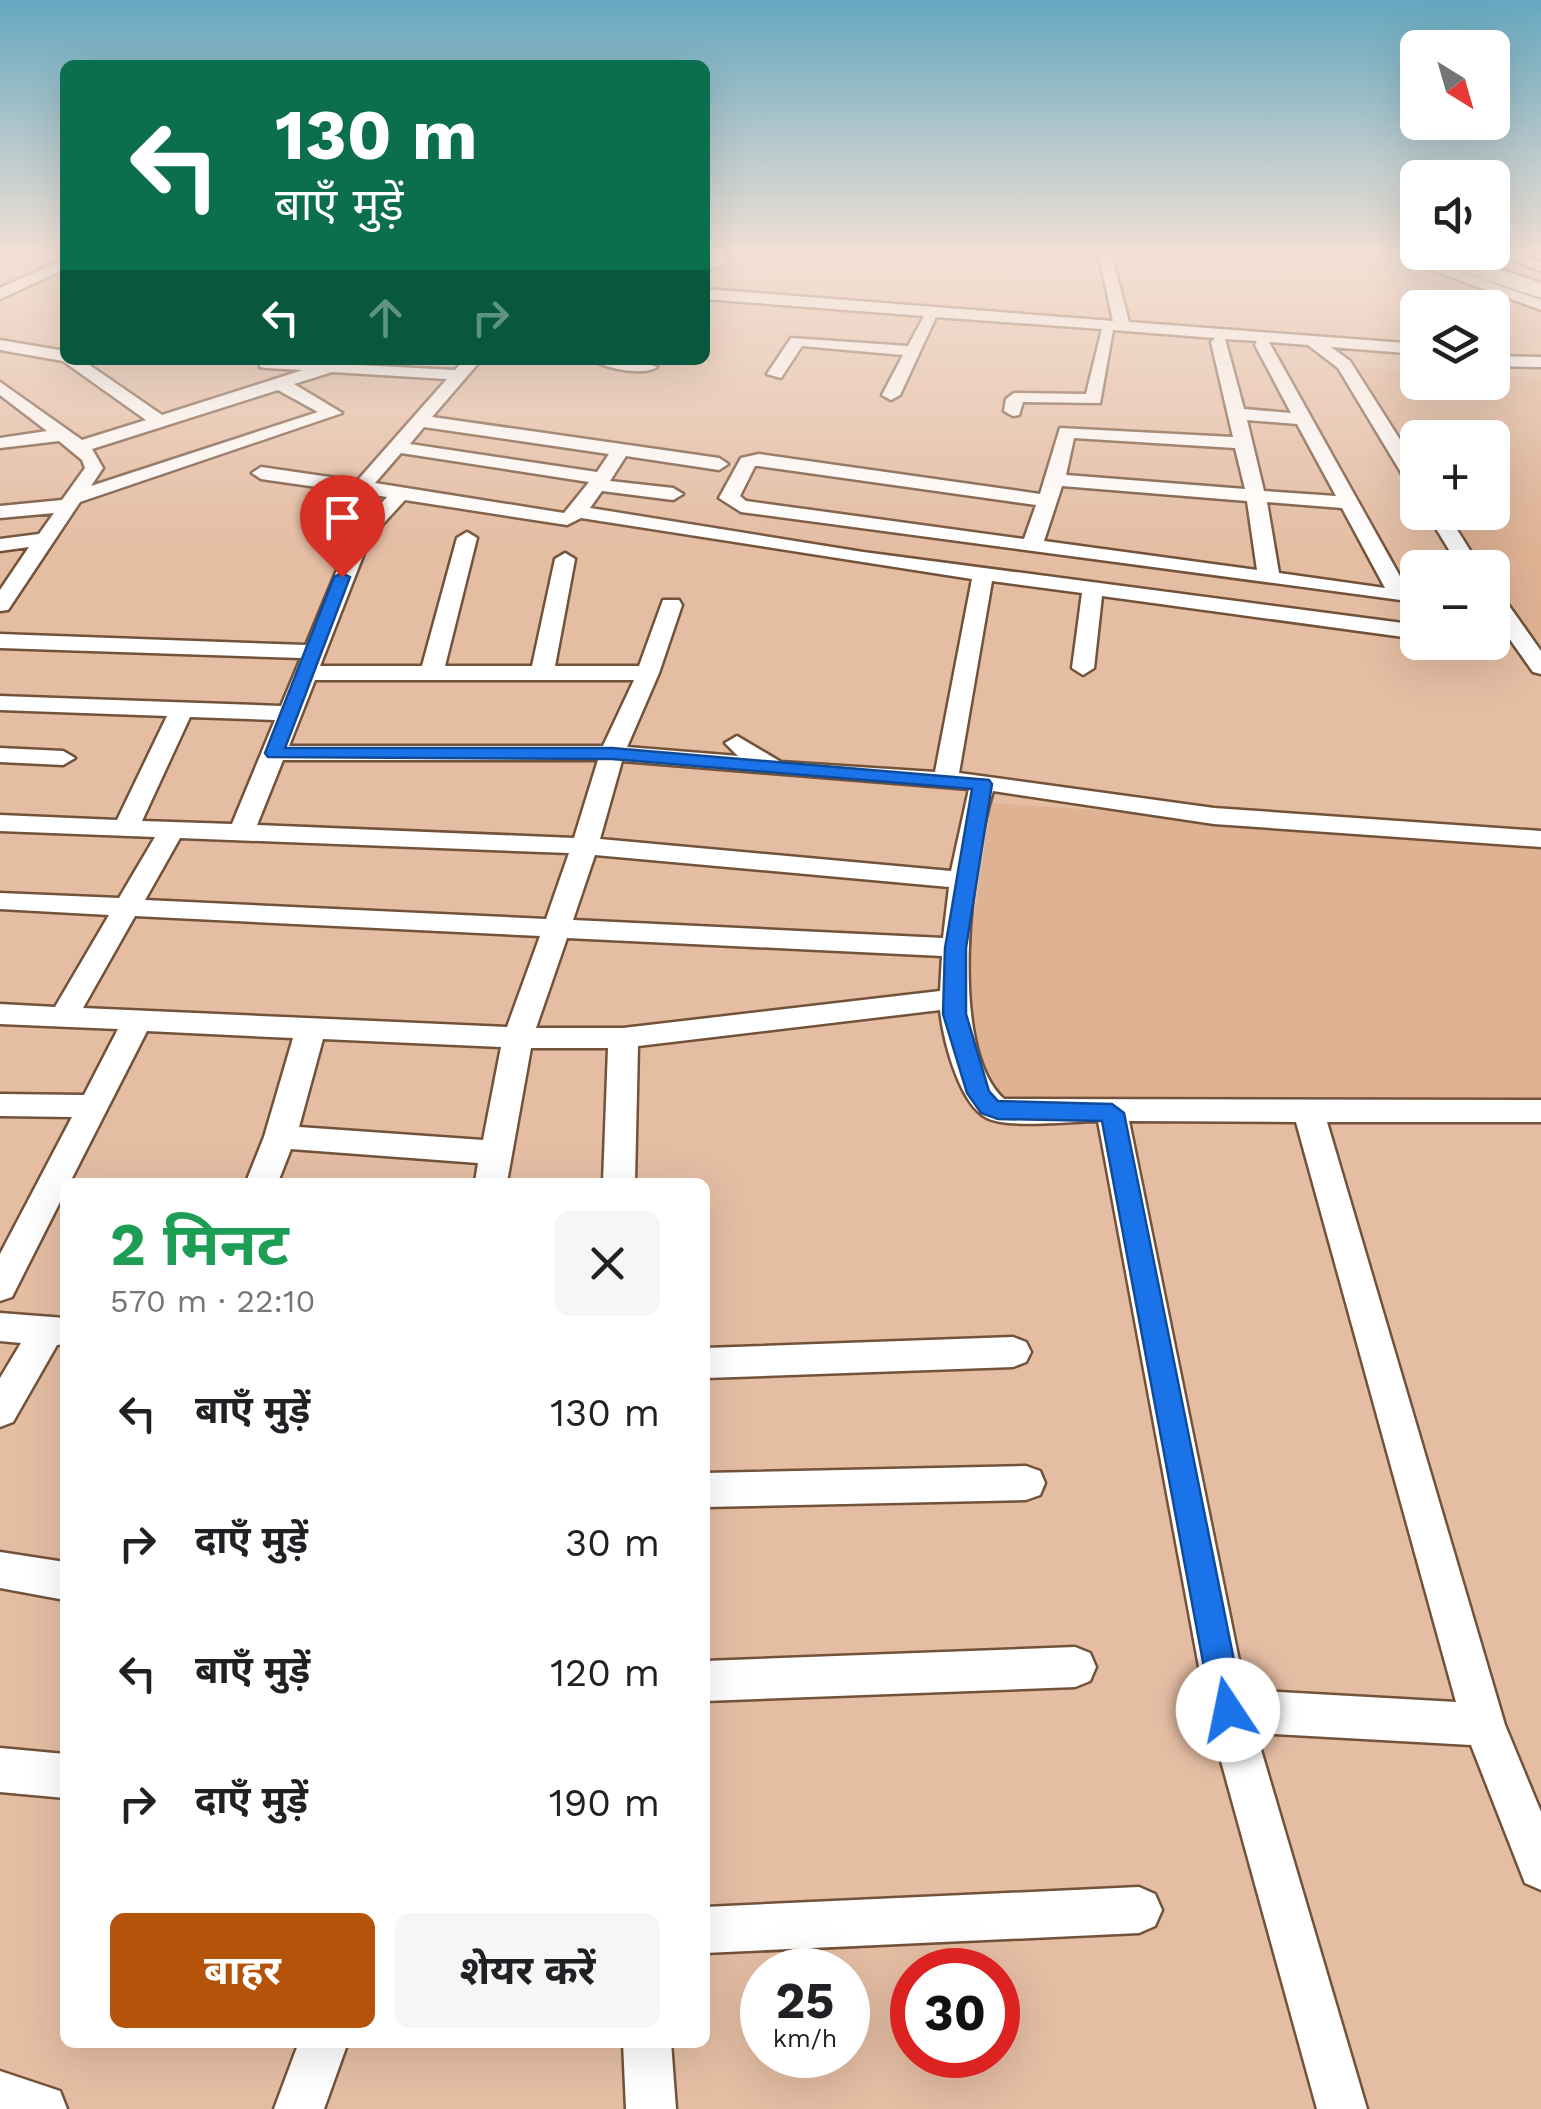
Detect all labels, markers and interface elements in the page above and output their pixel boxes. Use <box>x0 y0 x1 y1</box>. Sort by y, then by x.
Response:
north arrow <box>1400 30 1510 140</box>
map controls <box>1400 30 1510 660</box>
text: 130 m <box>275 94 478 176</box>
icon: left <box>110 100 240 230</box>
button: sound <box>1400 160 1510 270</box>
text: बाएँ मुड़ें <box>275 178 404 231</box>
icon: left <box>253 290 308 345</box>
icon: ahead <box>358 290 413 345</box>
icon: right <box>463 290 518 345</box>
button: layers <box>1400 290 1510 400</box>
button: + <box>1400 420 1510 530</box>
pin <box>300 475 385 578</box>
icon: arrive <box>315 490 370 545</box>
button: − <box>1400 550 1510 660</box>
text: 2 मिनट <box>110 1209 289 1280</box>
button: close <box>555 1211 660 1316</box>
text: 570 m · 22:10 <box>110 1282 315 1320</box>
icon: left <box>110 1386 165 1441</box>
text: बाएँ मुड़ें <box>195 1388 310 1432</box>
text: 130 m <box>550 1391 660 1435</box>
icon: right <box>110 1516 165 1571</box>
text: दाएँ मुड़ें <box>195 1518 308 1562</box>
text: 30 m <box>565 1521 660 1565</box>
icon: left <box>110 1646 165 1701</box>
text: बाएँ मुड़ें <box>195 1648 310 1692</box>
text: 120 m <box>550 1651 660 1695</box>
position arrow <box>1176 1658 1280 1762</box>
icon: right <box>110 1776 165 1831</box>
text: दाएँ मुड़ें <box>195 1778 308 1822</box>
text: 190 m <box>549 1781 660 1825</box>
button: बाहर <box>110 1913 375 2028</box>
button: शेयर करें <box>395 1913 660 2028</box>
speed limit sign: 30 <box>890 1948 1020 2078</box>
text: 25 <box>776 1971 834 2030</box>
text: km/h <box>773 2024 837 2053</box>

